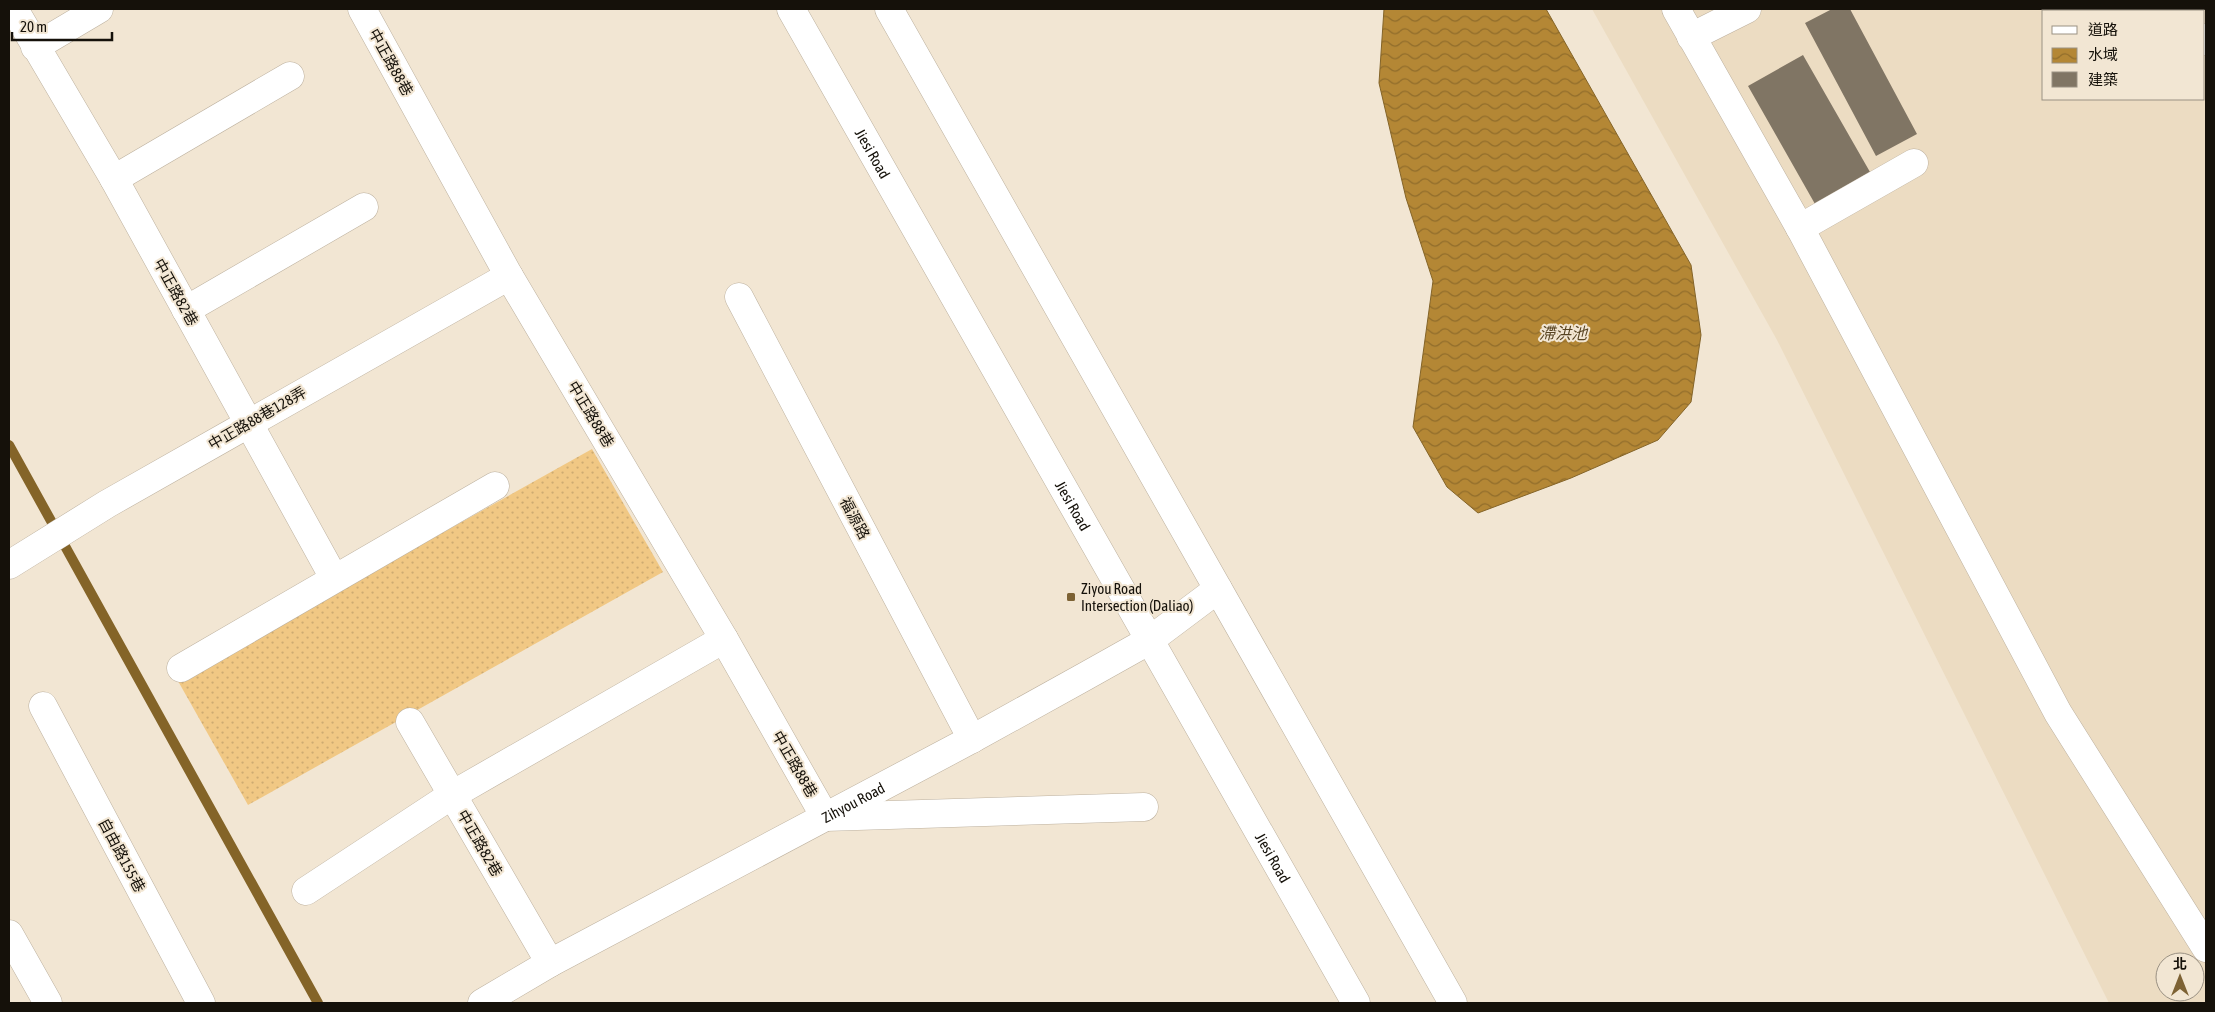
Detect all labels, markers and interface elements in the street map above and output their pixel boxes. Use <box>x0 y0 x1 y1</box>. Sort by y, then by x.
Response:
scale bar <box>12 10 112 42</box>
legend <box>2042 10 2205 100</box>
text: 20 m <box>20 18 47 35</box>
text: 道路 <box>2088 21 2118 38</box>
street label: 中正路88巷 <box>366 25 416 99</box>
text: 水域 <box>2088 46 2118 63</box>
text: 建築 <box>2088 71 2118 88</box>
street label: Jiesi Road <box>852 125 894 181</box>
street label: 中正路82巷 <box>151 255 201 329</box>
water label: 滯洪池 <box>1539 324 1589 342</box>
street label: 中正路88巷 <box>565 378 617 450</box>
street label: 中正路88巷128弄 <box>205 383 309 453</box>
street label: Jiesi Road <box>1052 477 1094 533</box>
street label: 福源路 <box>837 494 873 542</box>
place label: Ziyou Road Intersection (Daliao) <box>1081 580 1193 614</box>
marker: Ziyou Road Intersection (Daliao) <box>1065 591 1077 603</box>
street label: 中正路88巷 <box>769 728 821 800</box>
street label: Zihyou Road <box>819 779 887 826</box>
street label: 中正路82巷 <box>454 807 506 879</box>
street label: 自由路155巷 <box>95 815 149 895</box>
street label: Jiesi Road <box>1252 830 1294 885</box>
north arrow <box>2155 952 2205 1002</box>
text: 北 <box>2173 956 2187 972</box>

